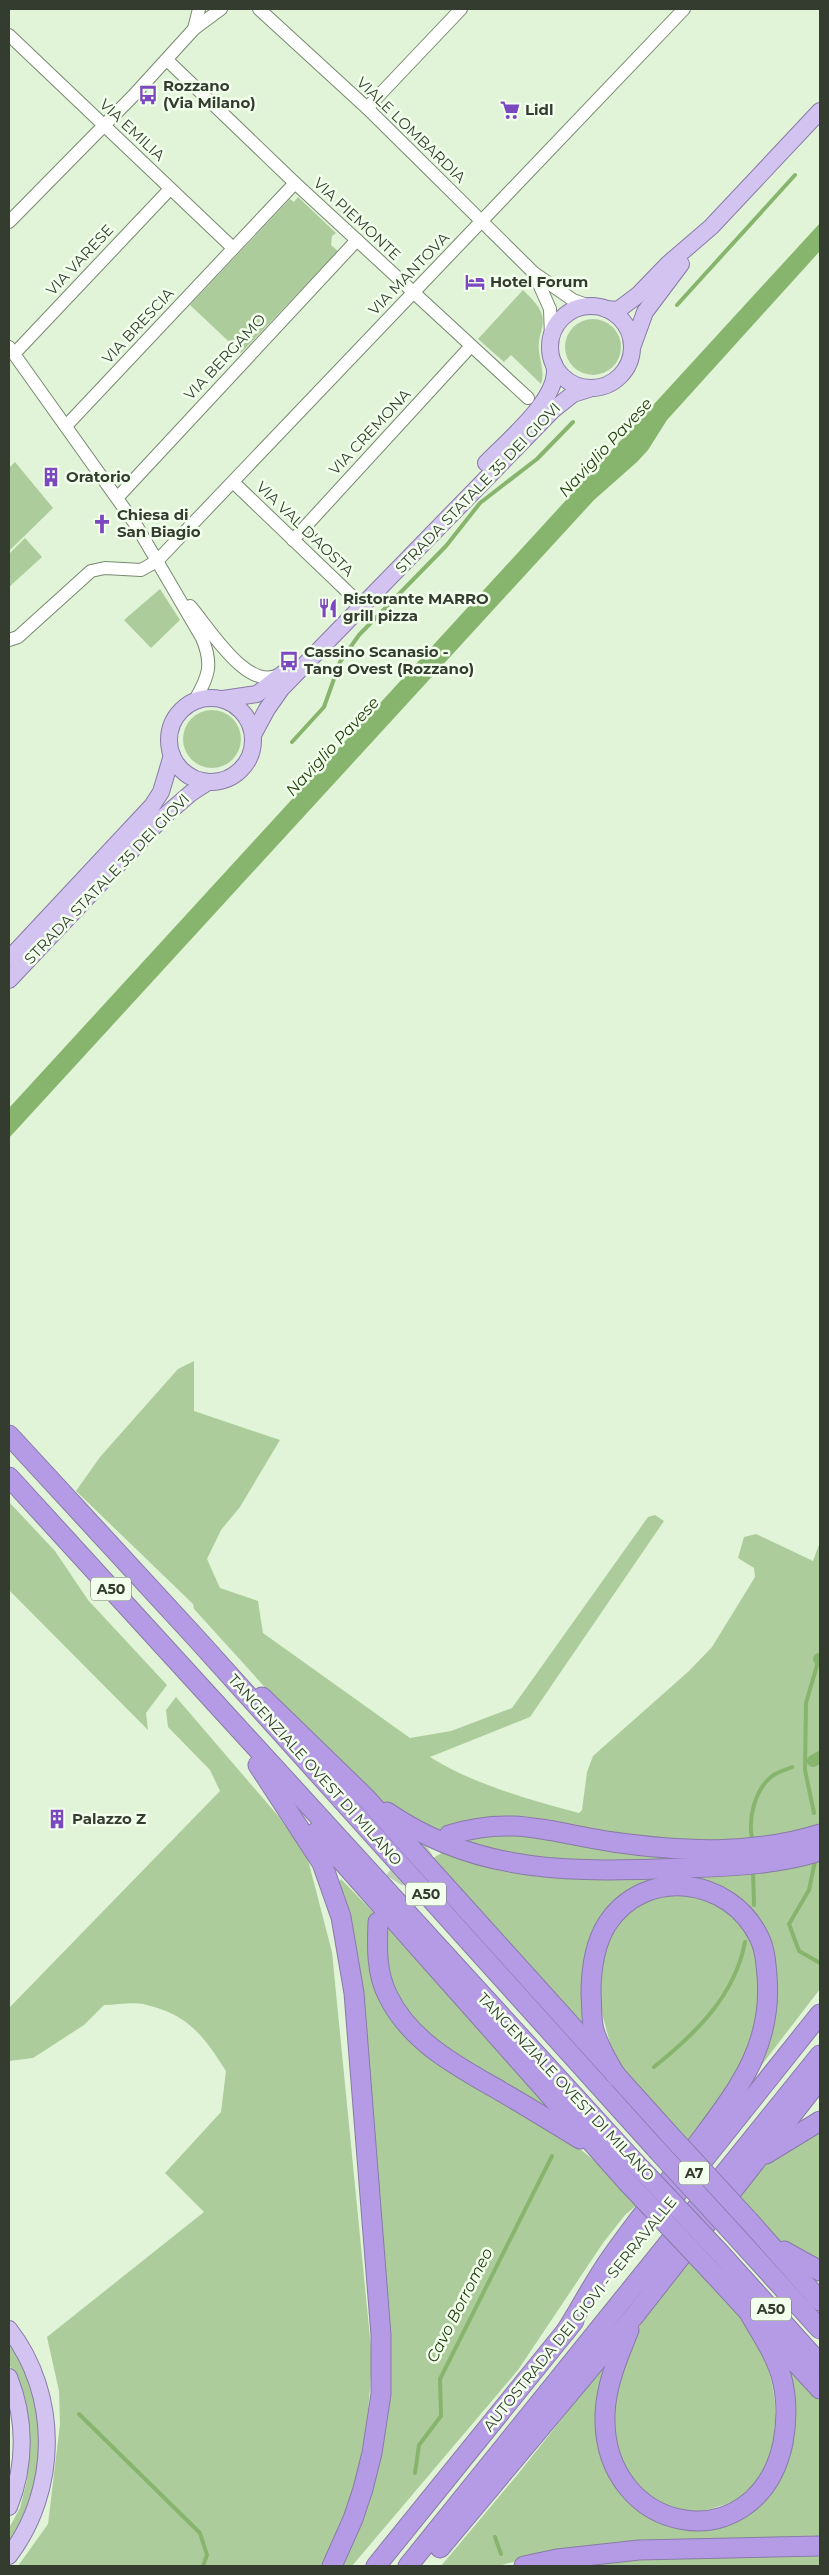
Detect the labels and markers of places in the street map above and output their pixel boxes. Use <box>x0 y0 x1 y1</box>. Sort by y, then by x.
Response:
place label: Rozzano (Via Milano) <box>163 76 256 112</box>
bus stop icon: Rozzano (Via Milano) <box>137 84 159 106</box>
supermarket icon: Lidl <box>499 99 521 121</box>
place label: Lidl <box>525 100 553 119</box>
hotel icon: Hotel Forum <box>464 271 486 293</box>
place label: Hotel Forum <box>490 272 588 291</box>
building icon: Oratorio <box>40 466 62 488</box>
place label: Oratorio <box>66 467 131 486</box>
place label: Chiesa di San Biagio <box>117 505 201 541</box>
church icon: Chiesa di San Biagio <box>91 513 113 535</box>
place label: Ristorante MARRO grill pizza <box>343 589 489 625</box>
restaurant icon: Ristorante MARRO grill pizza <box>317 597 339 619</box>
place label: Cassino Scanasio - Tang Ovest (Rozzano) <box>304 642 474 678</box>
bus stop icon: Cassino Scanasio - Tang Ovest (Rozzano) <box>278 650 300 672</box>
building icon: Palazzo Z <box>46 1808 68 1830</box>
place label: Palazzo Z <box>72 1809 146 1828</box>

